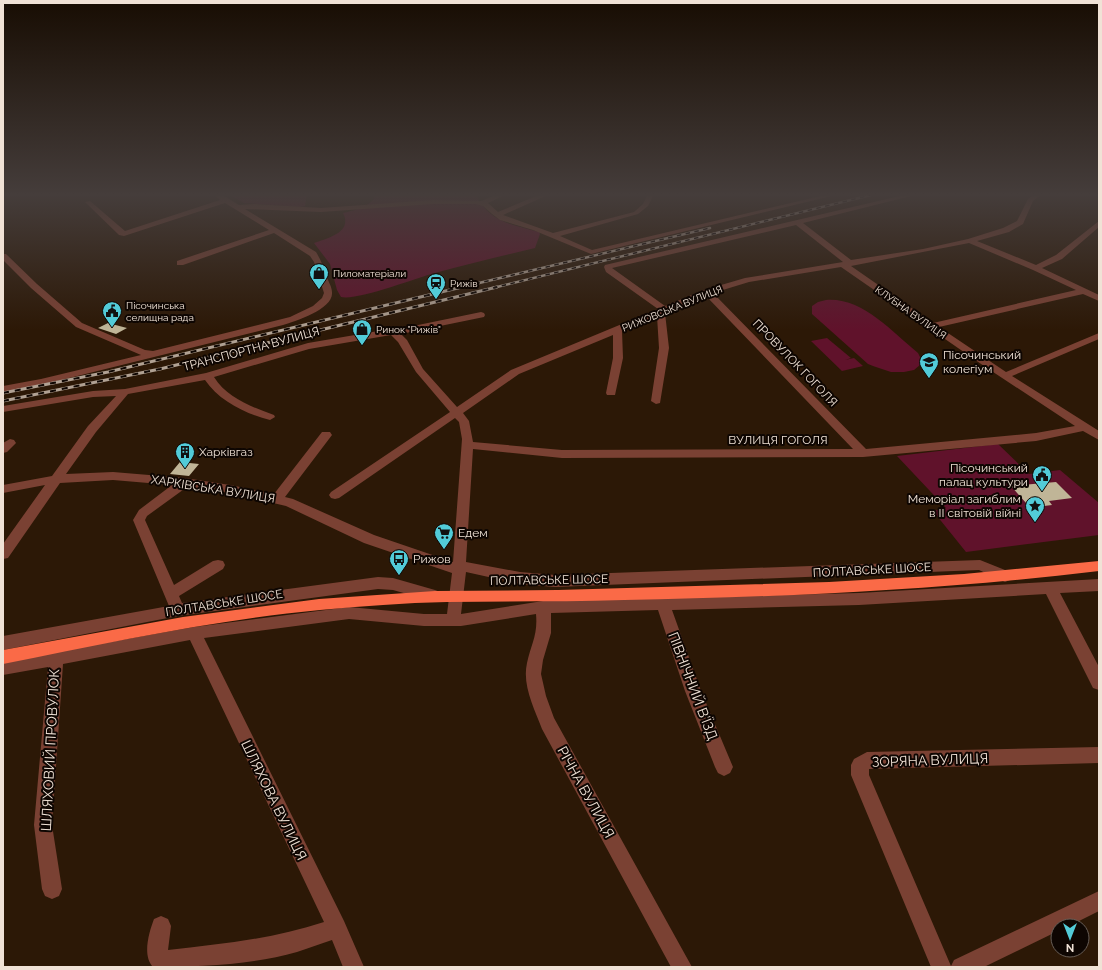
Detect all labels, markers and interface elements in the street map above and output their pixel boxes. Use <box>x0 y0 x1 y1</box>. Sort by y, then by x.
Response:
shop icon: Пиломатеріали <box>308 262 330 290</box>
place label: Пиломатеріали <box>333 268 406 279</box>
station icon: Рижів <box>425 272 447 300</box>
place label: Рижів <box>450 278 478 289</box>
street label: РИЖОВСЬКА ВУЛИЦЯ <box>620 283 724 334</box>
street label: КЛУБНА ВУЛИЦЯ <box>873 284 948 341</box>
public building icon: Пісочинська селищна рада <box>101 300 123 328</box>
place label: Пісочинська селищна рада <box>126 300 194 323</box>
street label: ПРОВУЛОК ГОГОЛЯ <box>750 317 840 409</box>
shop icon: Ринок "Рижів" <box>351 318 373 346</box>
street label: ТРАНСПОРТНА ВУЛИЦЯ <box>181 324 321 374</box>
place label: Ринок "Рижів" <box>376 324 441 335</box>
place label: Пісочинський колегіум <box>943 348 1021 376</box>
school or university icon: Пісочинський колегіум <box>918 351 940 379</box>
street label: ВУЛИЦЯ ГОГОЛЯ <box>728 433 828 447</box>
building icon: Харківгаз <box>174 441 196 469</box>
place label: Харківгаз <box>199 445 253 459</box>
place label: Пісочинський палац культури <box>939 461 1028 489</box>
public building icon: Пісочинський палац культури <box>1031 464 1053 492</box>
street label: ХАРКІВСЬКА ВУЛИЦЯ <box>150 472 276 506</box>
place label: Меморіал загиблим в II світовій війні <box>908 492 1021 520</box>
place icon: Меморіал загиблим в II світовій війні <box>1024 495 1046 523</box>
supermarket icon: Едем <box>433 522 455 550</box>
place label: Едем <box>458 526 488 540</box>
bus stop icon: Рижов <box>388 548 410 576</box>
place label: Рижов <box>413 552 451 566</box>
street label: ПОЛТАВСЬКЕ ШОСЕ <box>813 560 931 580</box>
street label: ПОЛТАВСЬКЕ ШОСЕ <box>490 572 608 588</box>
street label: ПОЛТАВСЬКЕ ШОСЕ <box>164 587 284 619</box>
street label: ПІВНІЧНИЙ В’ЇЗД <box>665 629 723 742</box>
street label: ШЛЯХОВИЙ ПРОВУЛОК <box>37 668 62 832</box>
street label: ШЛЯХОВА ВУЛИЦЯ <box>238 737 310 863</box>
street label: РІЧНА ВУЛИЦЯ <box>554 743 618 841</box>
street label: ЗОРЯНА ВУЛИЦЯ <box>871 750 989 770</box>
north arrow <box>1050 918 1090 958</box>
text: N <box>1066 941 1074 954</box>

